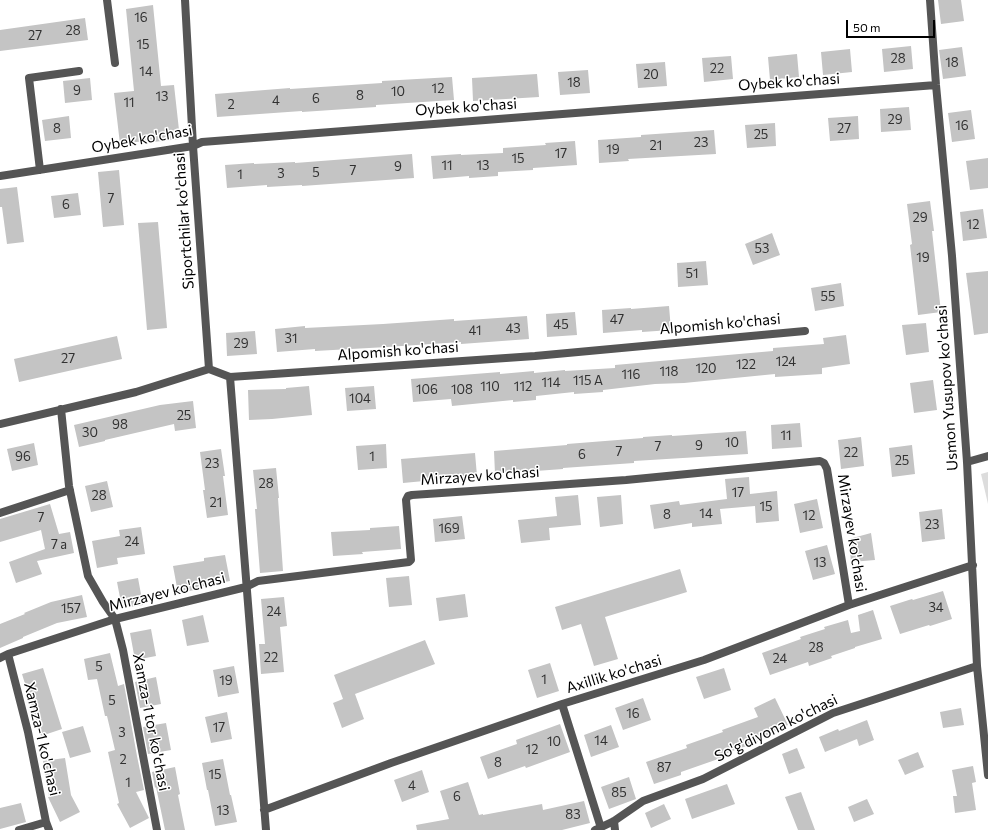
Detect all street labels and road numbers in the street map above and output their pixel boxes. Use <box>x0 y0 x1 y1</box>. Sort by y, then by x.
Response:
street label: Oybek ko'chasi <box>737 69 841 95</box>
street label: Oybek ko'chasi <box>414 94 518 120</box>
street label: Oybek ko'chasi <box>90 121 194 157</box>
street label: Siportchilar ko'chasi <box>170 152 198 290</box>
street label: Usmon Yusupov ko'chasi <box>932 304 962 472</box>
street label: Alpomish ko'chasi <box>659 310 781 338</box>
street label: Alpomish ko'chasi <box>337 338 459 364</box>
street label: Mirzayev ko'chasi <box>420 463 540 489</box>
street label: Mirzayev ko'chasi <box>834 473 870 593</box>
street label: Mirzayev ko'chasi <box>107 569 227 615</box>
street label: Xamza-1 tor ko'chasi <box>129 651 173 793</box>
street label: Axillik ko'chasi <box>564 651 664 697</box>
street label: Xamza-1 ko'chasi <box>20 680 64 798</box>
street label: So'g'diyona ko'chasi <box>712 690 840 766</box>

